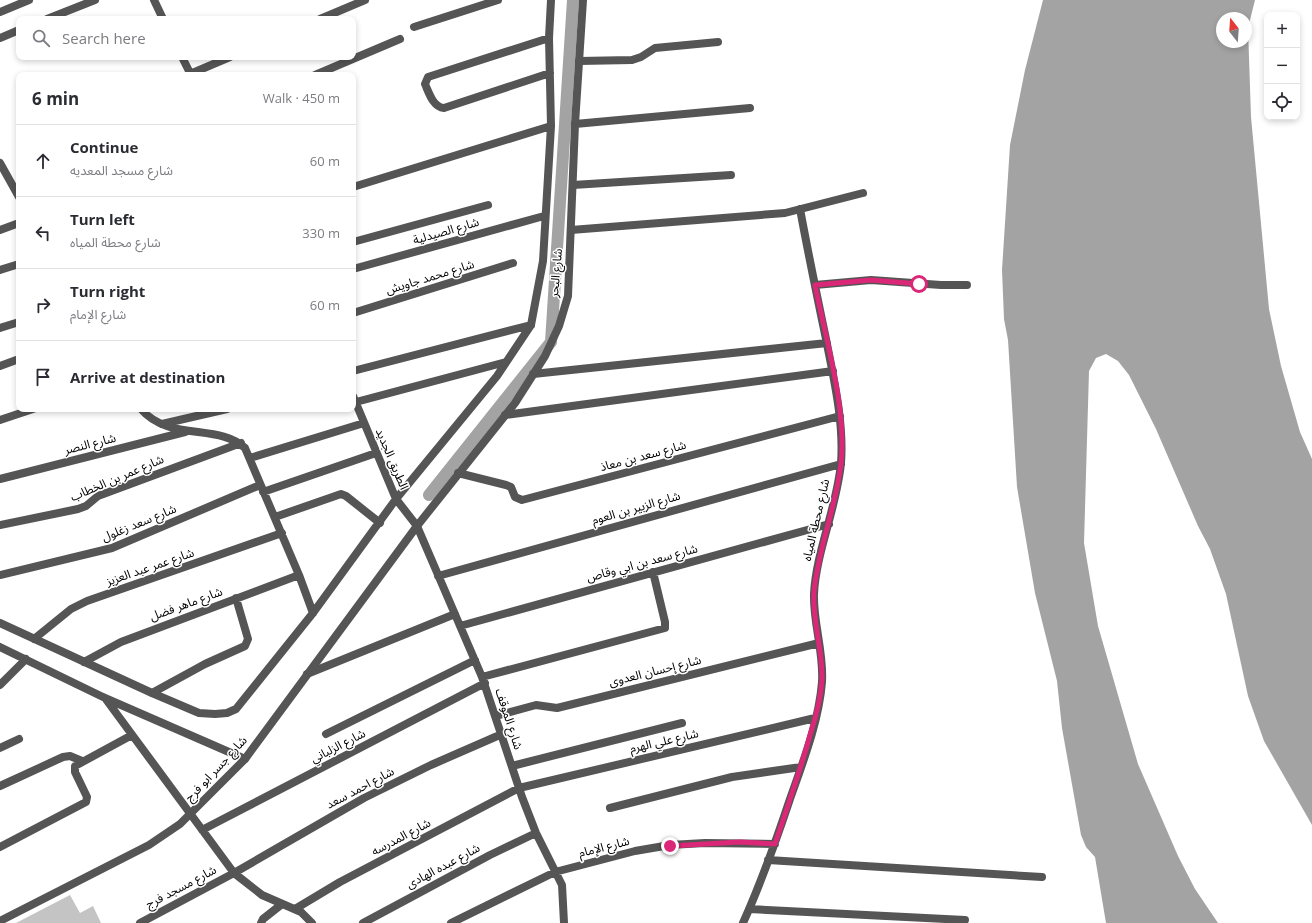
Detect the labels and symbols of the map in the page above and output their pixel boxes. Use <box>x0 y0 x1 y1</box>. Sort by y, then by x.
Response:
north arrow <box>1216 12 1252 48</box>
street label: شارع الصيدلية <box>411 213 481 249</box>
street label: شارع البحر <box>545 248 567 299</box>
street label: شارع محمد جاويش <box>384 255 476 299</box>
route start <box>910 275 928 293</box>
street label: الطريق الجديد <box>372 425 413 492</box>
street label: شارع النصر <box>61 429 118 459</box>
street label: شارع سعد بن معاذ <box>598 436 688 476</box>
street label: شارع عمر بن الخطاب <box>67 450 167 506</box>
street label: شارع محطة المياه <box>798 477 834 563</box>
street label: شارع الزبير بن العوم <box>590 487 682 529</box>
street label: شارع سعد زغلول <box>99 500 179 546</box>
street label: شارع سعد بن ابي وقاص <box>584 539 700 587</box>
street label: شارع عمر عبد العزيز <box>103 544 196 591</box>
street label: شارع ماهر فضل <box>147 582 225 626</box>
street label: شارع إحسان العدوى <box>607 651 703 691</box>
street label: شارع الموقف <box>491 686 527 752</box>
street label: شارع الزلباني <box>307 724 369 768</box>
street label: شارع علي الهرم <box>628 724 700 758</box>
street label: شارع جسر ابو فرج <box>181 732 251 806</box>
street label: شارع احمد سعد <box>323 762 397 814</box>
street label: شارع المدرسه <box>368 814 434 860</box>
street label: شارع الإمام <box>577 832 631 862</box>
route end <box>661 837 679 855</box>
street label: شارع عبده الهادى <box>403 839 483 893</box>
street label: شارع مسجد فرج <box>142 861 220 913</box>

